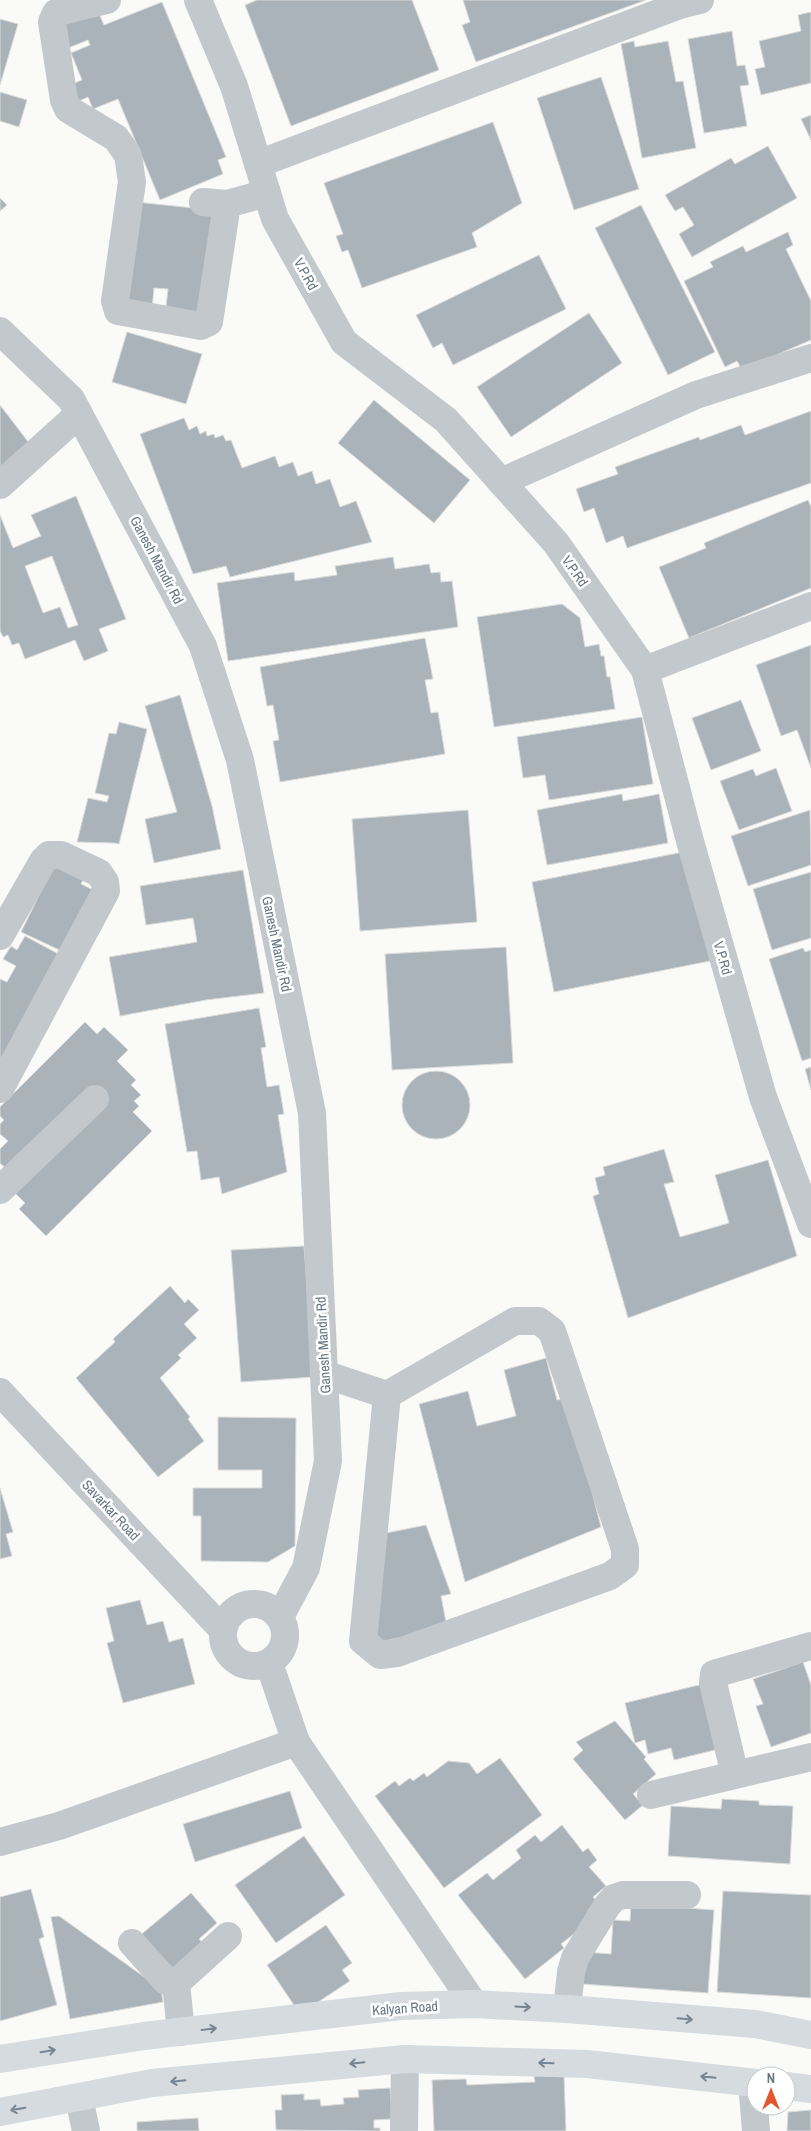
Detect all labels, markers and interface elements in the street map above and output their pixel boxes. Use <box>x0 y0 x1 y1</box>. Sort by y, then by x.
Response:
street label: V.P.Rd <box>290 255 322 293</box>
street label: Ganesh Mandir Rd <box>126 513 188 607</box>
street label: V.P.Rd <box>558 552 592 590</box>
street label: Ganesh Mandir Rd <box>258 895 296 993</box>
street label: V.P.Rd <box>710 939 736 977</box>
street label: Ganesh Mandir Rd <box>311 1296 335 1394</box>
street label: Savarkar Road <box>78 1476 144 1544</box>
street label: Kalyan Road <box>372 1997 438 2019</box>
one-way arrow <box>515 2002 531 2011</box>
one-way arrow <box>677 2014 693 2023</box>
one-way arrow <box>201 2024 217 2034</box>
one-way arrow <box>40 2046 56 2056</box>
one-way arrow <box>538 2058 554 2068</box>
one-way arrow <box>349 2059 365 2068</box>
north arrow <box>746 2066 796 2116</box>
text: N <box>767 2069 775 2087</box>
one-way arrow <box>700 2072 716 2082</box>
one-way arrow <box>170 2076 186 2086</box>
one-way arrow <box>10 2104 26 2114</box>

